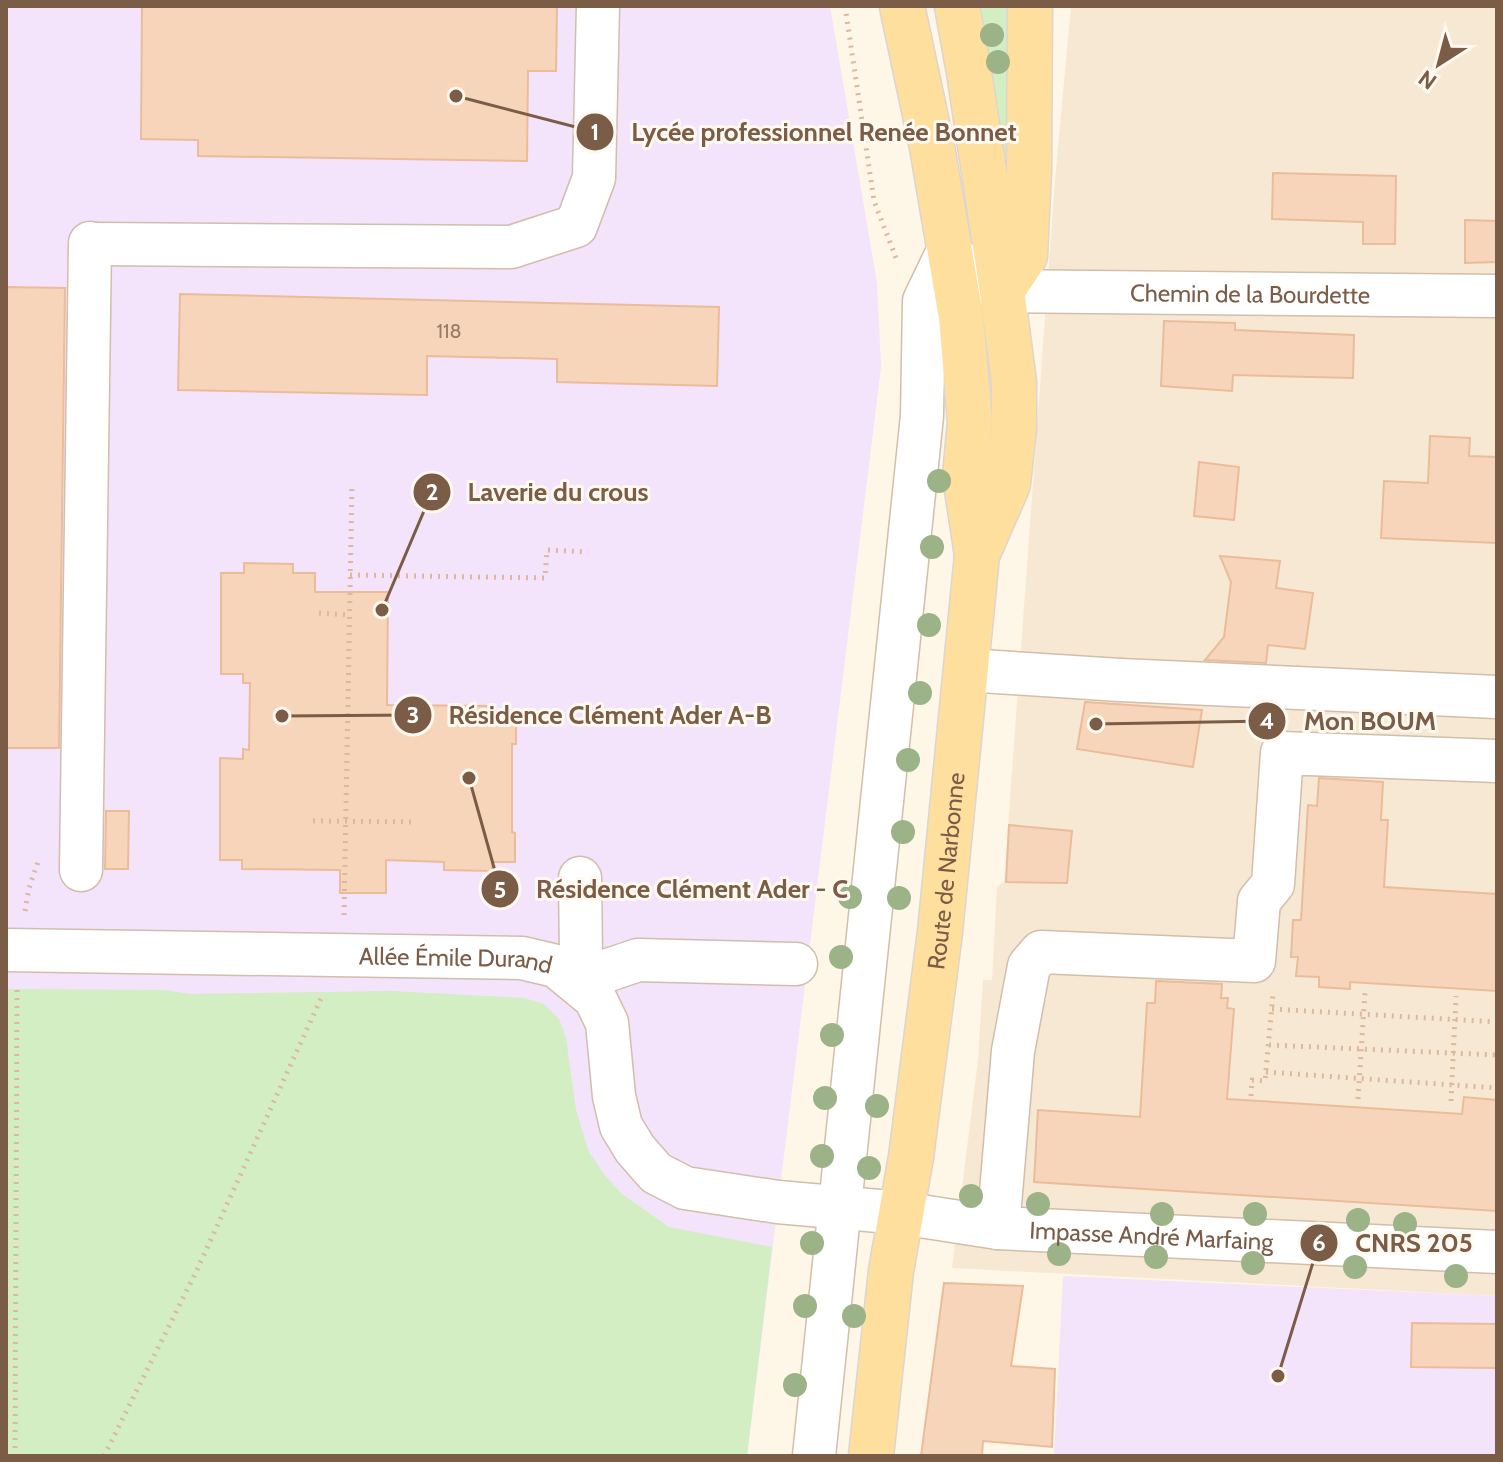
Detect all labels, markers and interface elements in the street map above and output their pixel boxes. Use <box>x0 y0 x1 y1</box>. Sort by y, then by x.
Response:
north arrow <box>1399 24 1479 104</box>
text: N <box>1413 64 1442 95</box>
callout: Lycée professionnel Renée Bonnet <box>575 107 1032 157</box>
text: Lycée professionnel Renée Bonnet <box>631 116 1017 148</box>
text: 1 <box>591 117 599 146</box>
street label: Chemin de la Bourdette <box>1130 278 1370 309</box>
house number: 118 <box>436 319 462 343</box>
callout: Laverie du crous <box>412 467 665 517</box>
text: Laverie du crous <box>468 476 649 508</box>
text: 2 <box>426 477 438 506</box>
callout: Résidence Clément Ader A-B <box>393 690 788 740</box>
callout: Mon BOUM <box>1247 696 1452 746</box>
text: Résidence Clément Ader A-B <box>449 699 771 731</box>
text: 3 <box>407 700 419 729</box>
text: Mon BOUM <box>1304 705 1436 737</box>
text: 4 <box>1260 706 1274 735</box>
street label: Route de Narbonne <box>921 771 970 971</box>
callout: Résidence Clément Ader - C <box>480 864 864 914</box>
text: Résidence Clément Ader - C <box>536 873 848 905</box>
text: 5 <box>494 875 506 904</box>
street label: Allée Émile Durand <box>359 941 555 979</box>
street label: Impasse André Marfaing <box>1029 1215 1275 1256</box>
callout: CNRS 205 <box>1299 1218 1489 1268</box>
text: CNRS 205 <box>1355 1227 1473 1259</box>
text: 6 <box>1312 1228 1326 1257</box>

